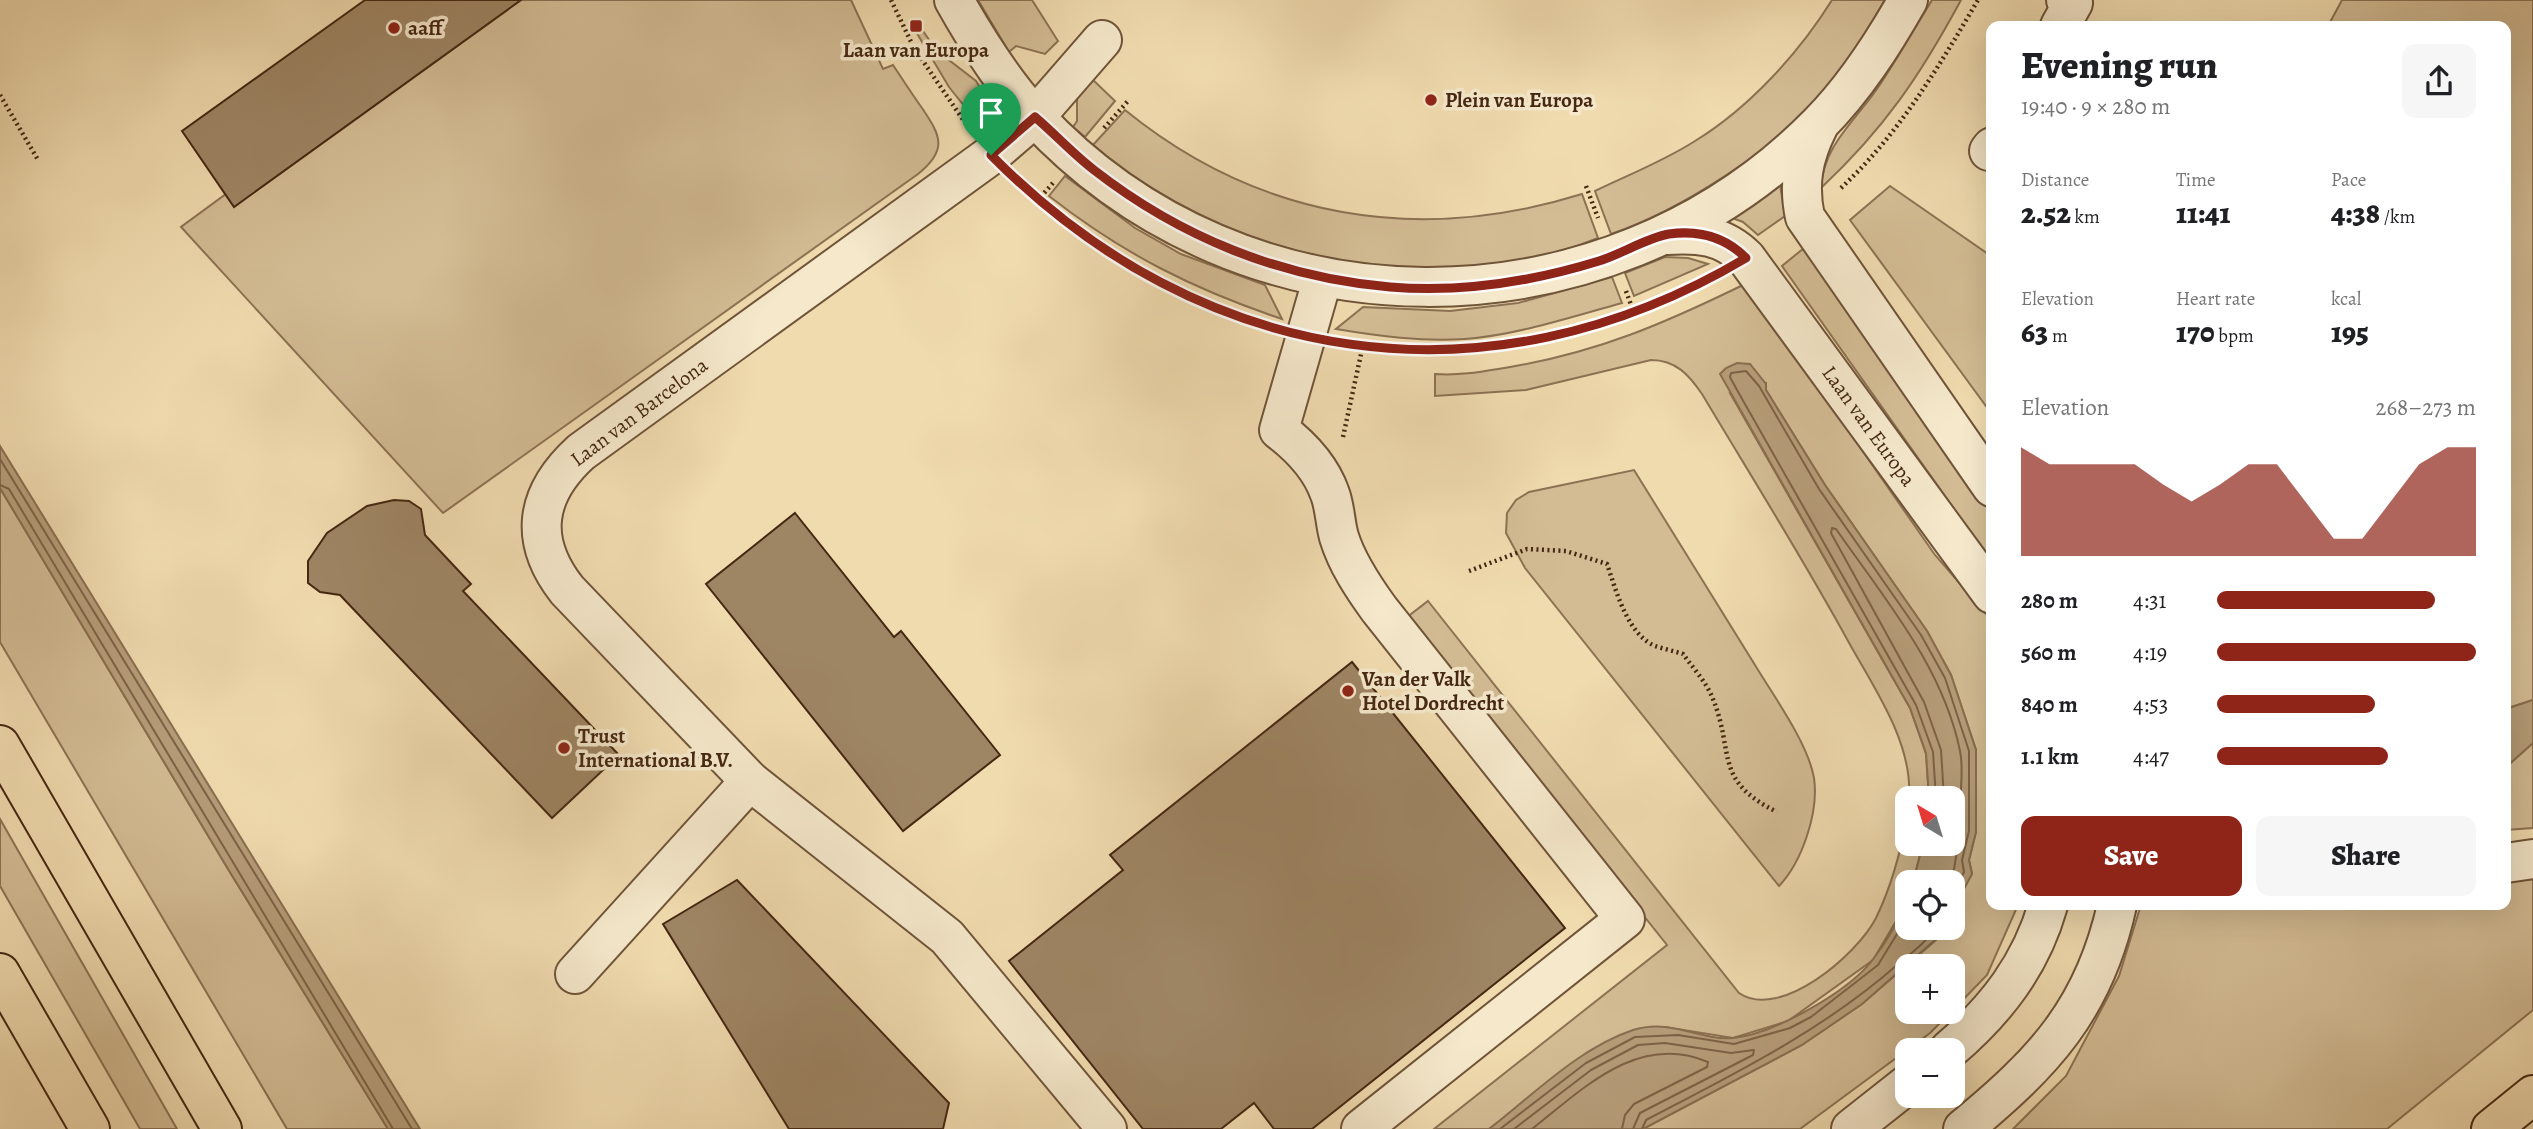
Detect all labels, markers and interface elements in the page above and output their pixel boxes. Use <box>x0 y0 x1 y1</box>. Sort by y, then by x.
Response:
place label: aaff <box>408 14 445 42</box>
marker: Laan van Europa <box>908 18 924 34</box>
marker: aaff <box>386 20 402 36</box>
place label: Laan van Europa <box>843 36 990 64</box>
text: Evening run <box>2021 39 2218 91</box>
button: share <box>2402 44 2476 118</box>
pin <box>961 83 1021 155</box>
place label: Plein van Europa <box>1445 86 1594 114</box>
text: 19:40 · 9 × 280 m <box>2021 91 2170 122</box>
marker: Plein van Europa <box>1423 92 1439 108</box>
icon: arrive <box>972 94 1010 132</box>
text: Distance <box>2021 167 2089 193</box>
text: Time <box>2176 167 2215 193</box>
text: Pace <box>2331 167 2366 193</box>
text: 2.52 <box>2021 193 2071 233</box>
text: 11:41 <box>2176 193 2230 233</box>
text: 4:38 <box>2331 193 2380 233</box>
text: km <box>2071 204 2100 230</box>
text: /km <box>2380 204 2415 230</box>
text: Elevation <box>2021 286 2094 312</box>
text: Heart rate <box>2176 286 2255 312</box>
text: kcal <box>2331 286 2361 312</box>
text: 63 <box>2021 312 2048 352</box>
text: 170 <box>2176 312 2215 352</box>
text: 195 <box>2331 312 2369 352</box>
text: m <box>2048 323 2068 349</box>
text: bpm <box>2215 323 2254 349</box>
street label: Laan van Barcelona <box>565 351 714 473</box>
street label: Laan van Europa <box>1816 360 1922 492</box>
text: Elevation <box>2021 392 2109 423</box>
text: 268–273 m <box>2375 392 2476 423</box>
text: 280 m <box>2021 585 2078 616</box>
text: 4:31 <box>2133 585 2166 616</box>
text: 560 m <box>2021 637 2076 668</box>
text: 4:19 <box>2133 637 2167 668</box>
place label: Van der Valk Hotel Dordrecht <box>1361 665 1504 717</box>
marker: Van der Valk Hotel Dordrecht <box>1340 683 1356 699</box>
text: 840 m <box>2021 689 2078 720</box>
text: 4:53 <box>2133 689 2168 720</box>
place label: Trust International B.V. <box>578 722 733 774</box>
marker: Trust International B.V. <box>556 740 572 756</box>
text: 1.1 km <box>2021 741 2079 772</box>
text: 4:47 <box>2133 741 2169 772</box>
north arrow <box>1895 786 1965 856</box>
map controls <box>1895 786 1965 1108</box>
button: Save <box>2021 816 2242 896</box>
button: Share <box>2256 816 2476 896</box>
button: locate <box>1895 870 1965 940</box>
button: + <box>1895 954 1965 1024</box>
button: − <box>1895 1038 1965 1108</box>

